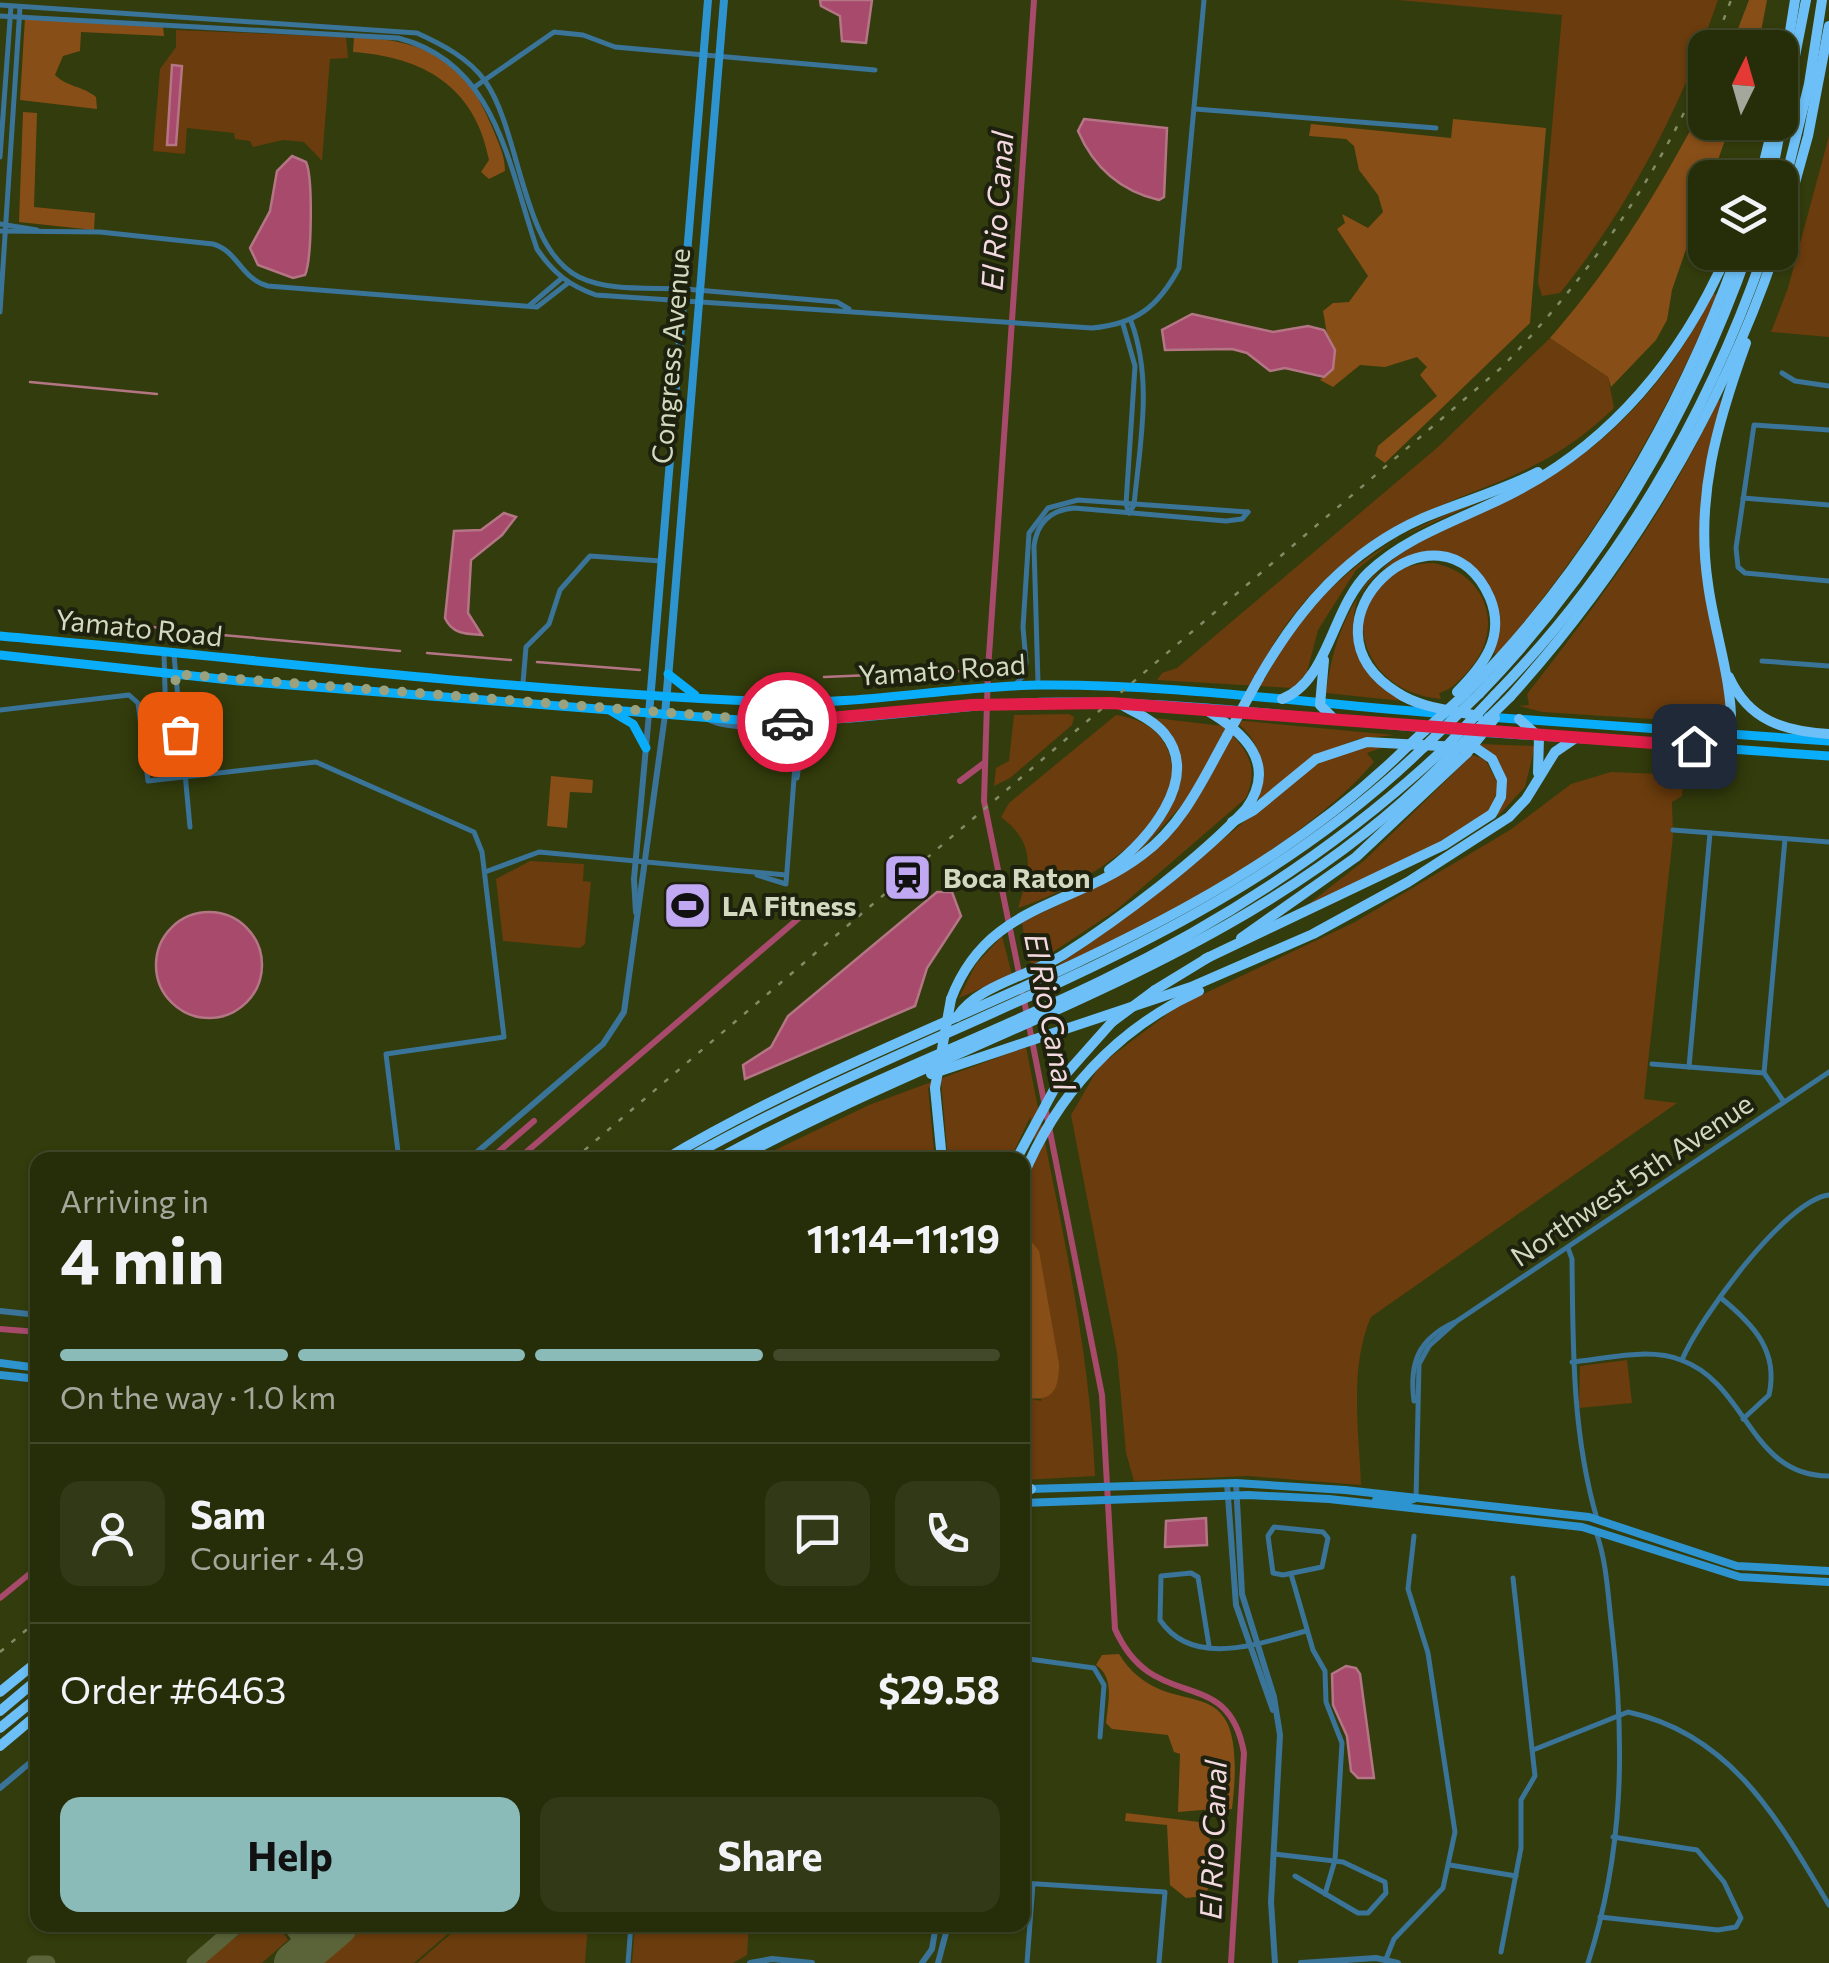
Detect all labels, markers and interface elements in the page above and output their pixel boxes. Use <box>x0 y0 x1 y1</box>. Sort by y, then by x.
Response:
north arrow <box>1688 30 1798 140</box>
map controls <box>1688 30 1798 270</box>
water label: El Rio Canal <box>971 129 1020 292</box>
button: layers <box>1688 160 1798 270</box>
street label: Congress Avenue <box>644 246 696 465</box>
street label: Yamato Road <box>54 601 224 653</box>
street label: Yamato Road <box>857 646 1027 692</box>
courier <box>737 672 837 772</box>
pin <box>138 692 223 777</box>
icon: car <box>760 695 815 750</box>
pin <box>1652 704 1737 789</box>
icon: bag <box>153 707 208 762</box>
icon: home <box>1667 719 1722 774</box>
station icon: Boca Raton <box>882 852 934 904</box>
place label: Boca Raton <box>943 860 1091 894</box>
sports icon: LA Fitness <box>661 880 713 932</box>
place label: LA Fitness <box>722 888 856 922</box>
water label: El Rio Canal <box>1018 930 1085 1095</box>
street label: Northwest 5th Avenue <box>1504 1085 1759 1273</box>
text: Arriving in <box>60 1180 209 1220</box>
text: 11:14–11:19 <box>807 1214 1000 1261</box>
text: 4 min <box>60 1218 225 1297</box>
text: On the way · 1.0 km <box>60 1376 336 1416</box>
button: person <box>60 1481 165 1586</box>
button: chat <box>765 1481 870 1586</box>
button: phone <box>895 1481 1000 1586</box>
text: Sam <box>190 1490 266 1537</box>
text: Courier · 4.9 <box>190 1537 365 1577</box>
text: Order #6463 <box>60 1665 286 1712</box>
text: $29.58 <box>878 1665 1000 1712</box>
water label: El Rio Canal <box>1190 1758 1233 1920</box>
button: Help <box>60 1797 520 1912</box>
button: Share <box>540 1797 1000 1912</box>

